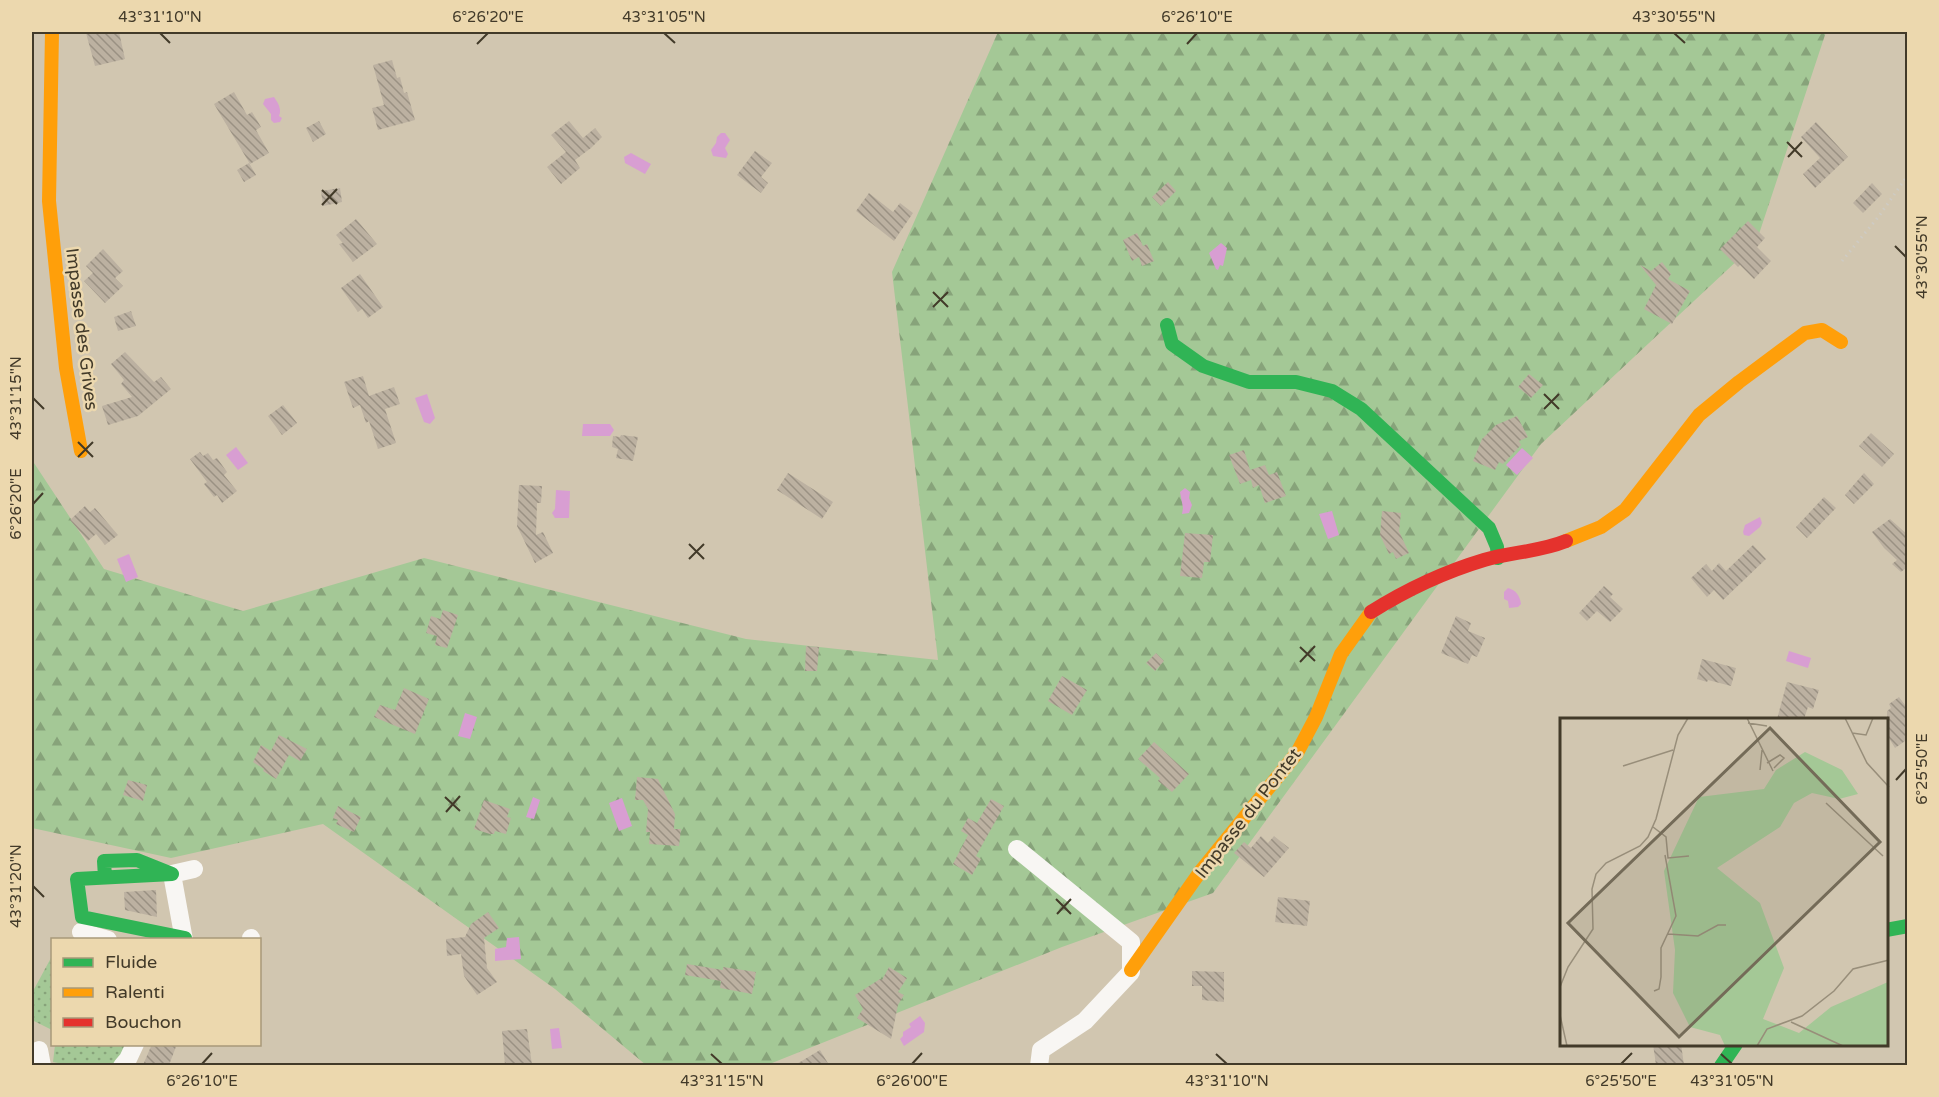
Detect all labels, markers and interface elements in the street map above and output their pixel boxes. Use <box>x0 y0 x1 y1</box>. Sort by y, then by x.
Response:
text: 43°31'10"N <box>118 8 202 26</box>
text: 6°26'20"E <box>452 8 524 26</box>
text: 43°31'05"N <box>622 8 706 26</box>
text: 6°26'10"E <box>1161 8 1233 26</box>
text: 43°30'55"N <box>1632 8 1716 26</box>
text: 43°30'55"N <box>1913 215 1931 299</box>
street label: Impasse des Grives <box>61 247 103 411</box>
text: 43°31'15"N <box>7 356 25 440</box>
text: 6°26'20"E <box>7 468 25 540</box>
inset map <box>1560 718 1888 1046</box>
text: 6°25'50"E <box>1913 733 1931 805</box>
street label: Impasse du Pontet <box>1190 743 1306 883</box>
text: 43°31'20"N <box>7 844 25 928</box>
legend <box>51 938 261 1046</box>
text: Fluide <box>105 951 157 973</box>
text: Ralenti <box>105 981 165 1003</box>
text: Bouchon <box>105 1011 182 1033</box>
text: 6°26'10"E <box>166 1072 238 1090</box>
text: 43°31'15"N <box>680 1072 764 1090</box>
text: 6°26'00"E <box>876 1072 948 1090</box>
text: 43°31'10"N <box>1185 1072 1269 1090</box>
text: 6°25'50"E <box>1585 1072 1657 1090</box>
text: 43°31'05"N <box>1690 1072 1774 1090</box>

